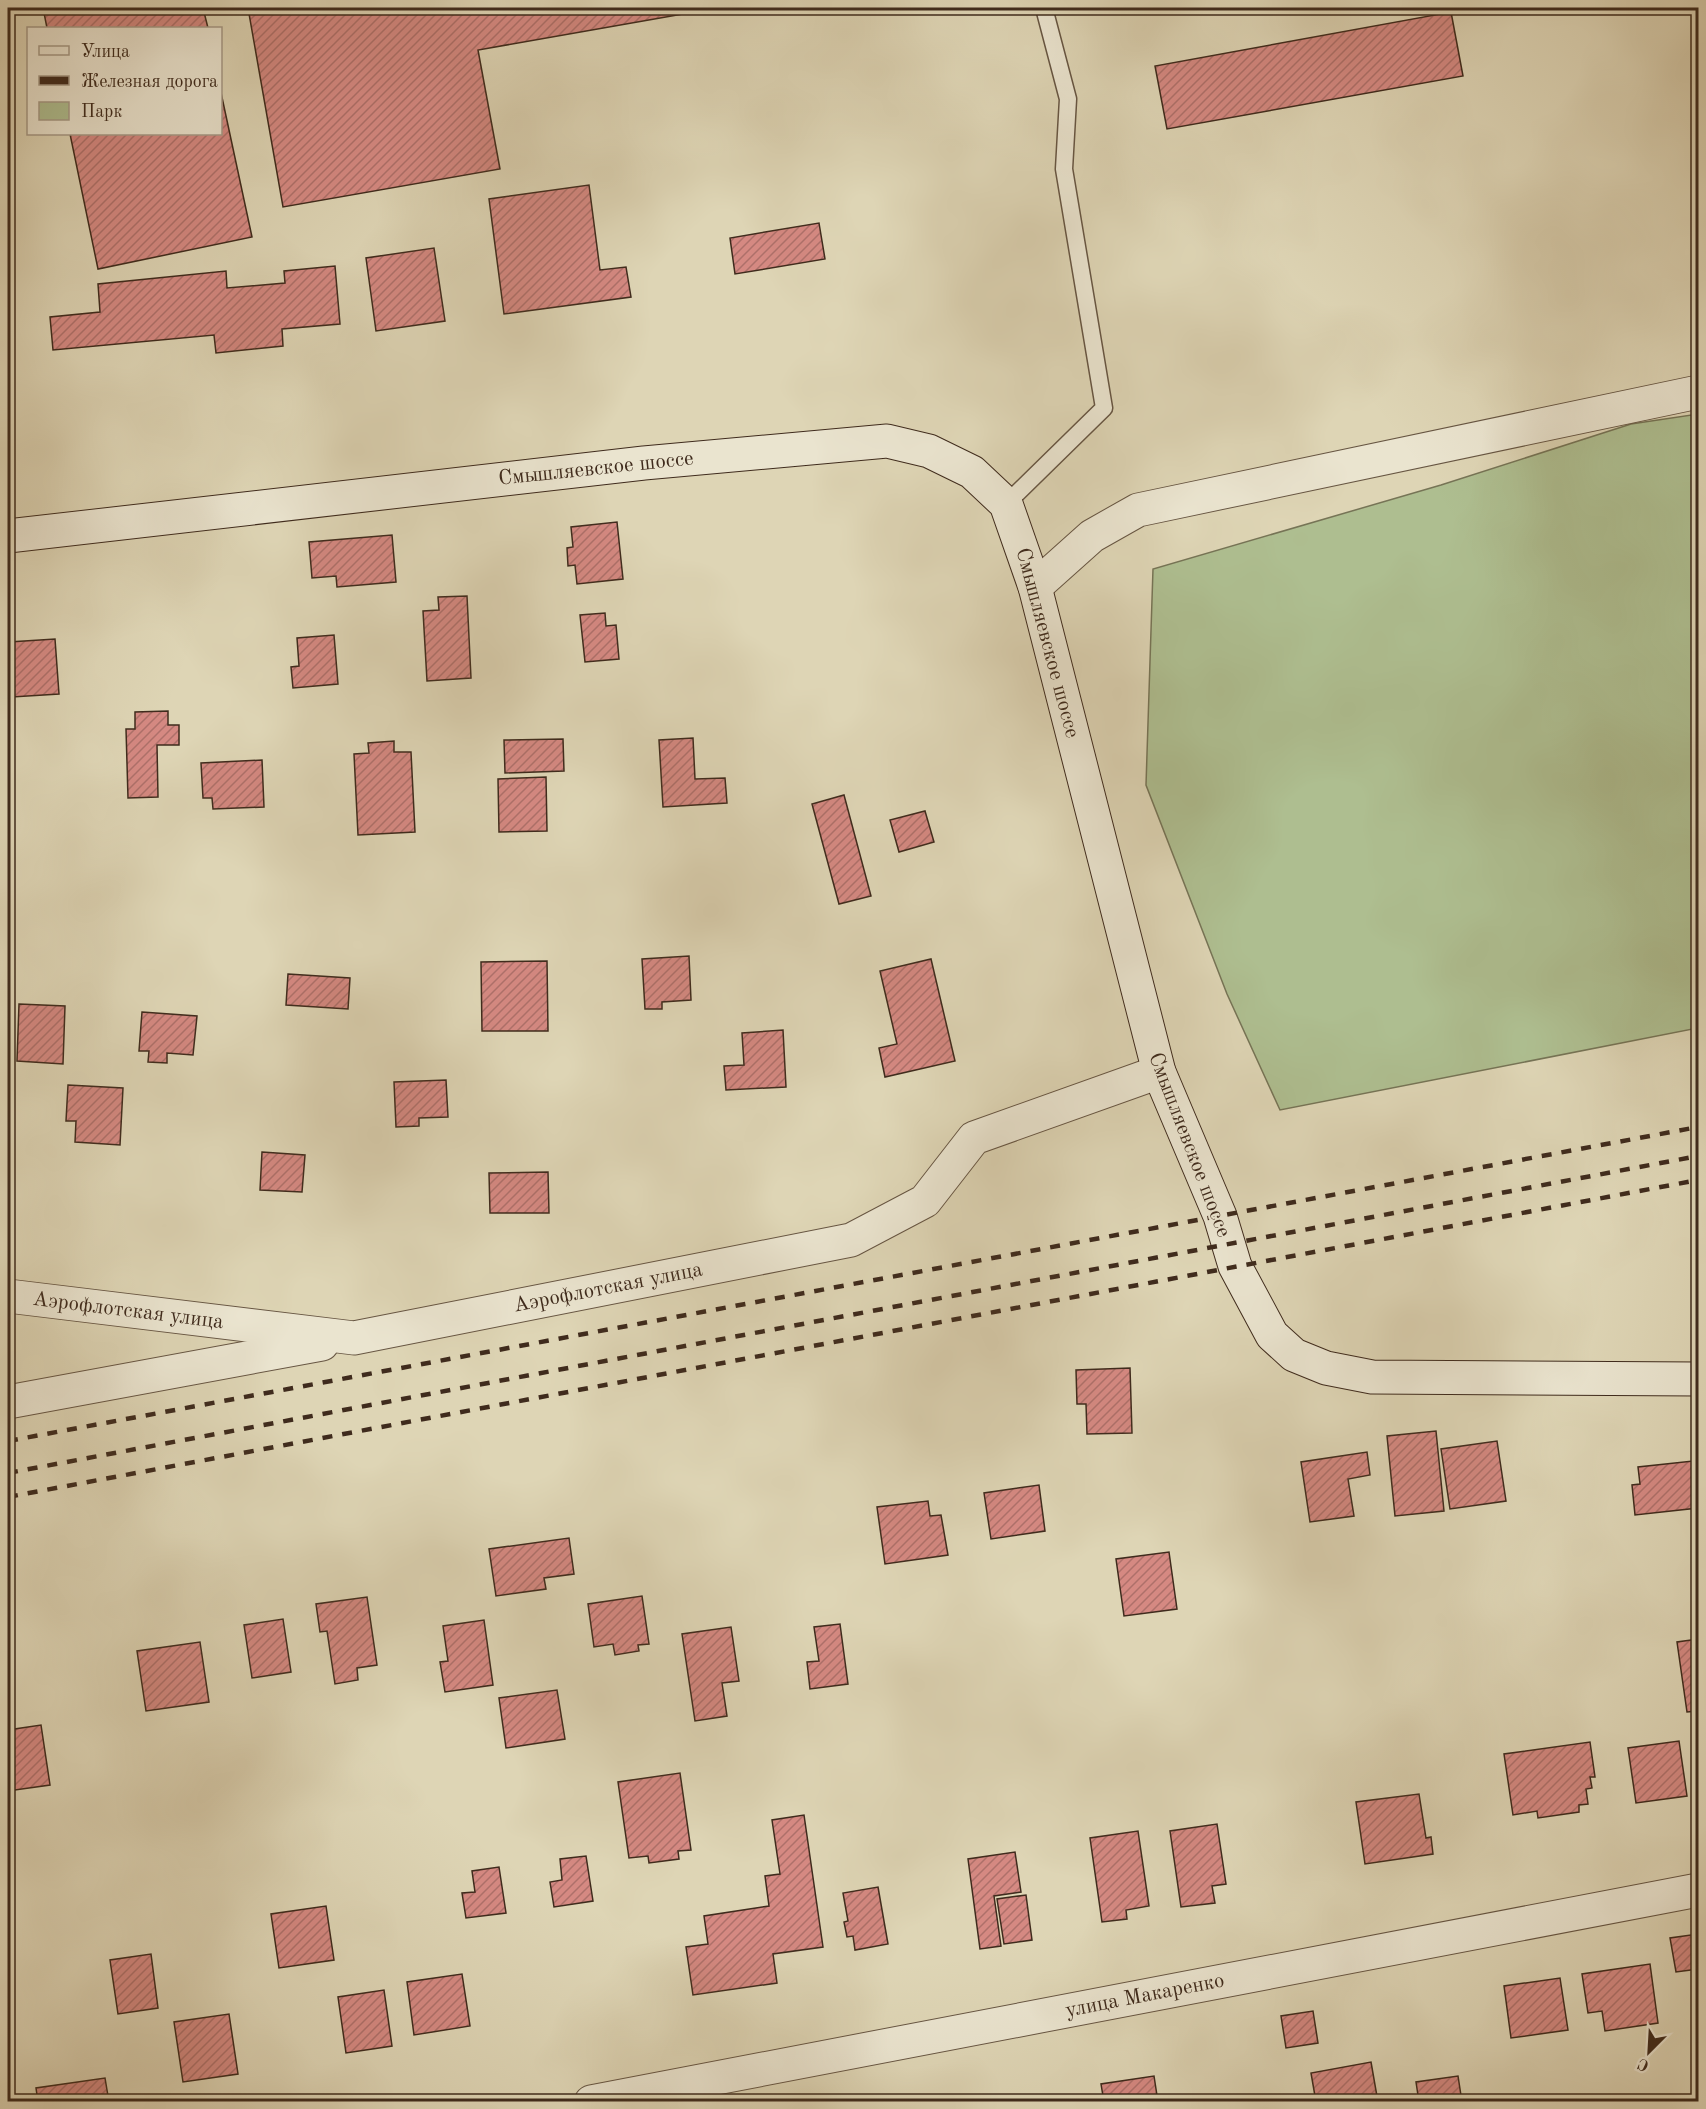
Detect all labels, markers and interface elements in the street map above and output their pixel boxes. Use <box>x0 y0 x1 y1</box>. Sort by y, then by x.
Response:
legend <box>27 27 222 135</box>
text: Улица <box>81 43 130 61</box>
text: Железная дорога <box>81 73 218 91</box>
text: Парк <box>81 103 122 121</box>
street label: Смышляевское шоссе <box>497 448 695 490</box>
street label: Смышляевское шоссе <box>1011 546 1083 740</box>
street label: Смышляевское шоссе <box>1144 1050 1234 1240</box>
street label: Аэрофлотская улица <box>512 1259 704 1317</box>
street label: Аэрофлотская улица <box>31 1289 225 1333</box>
street label: улица Макаренко <box>1064 1970 1226 2022</box>
north arrow <box>1619 2022 1679 2082</box>
text: С <box>1636 2054 1652 2073</box>

